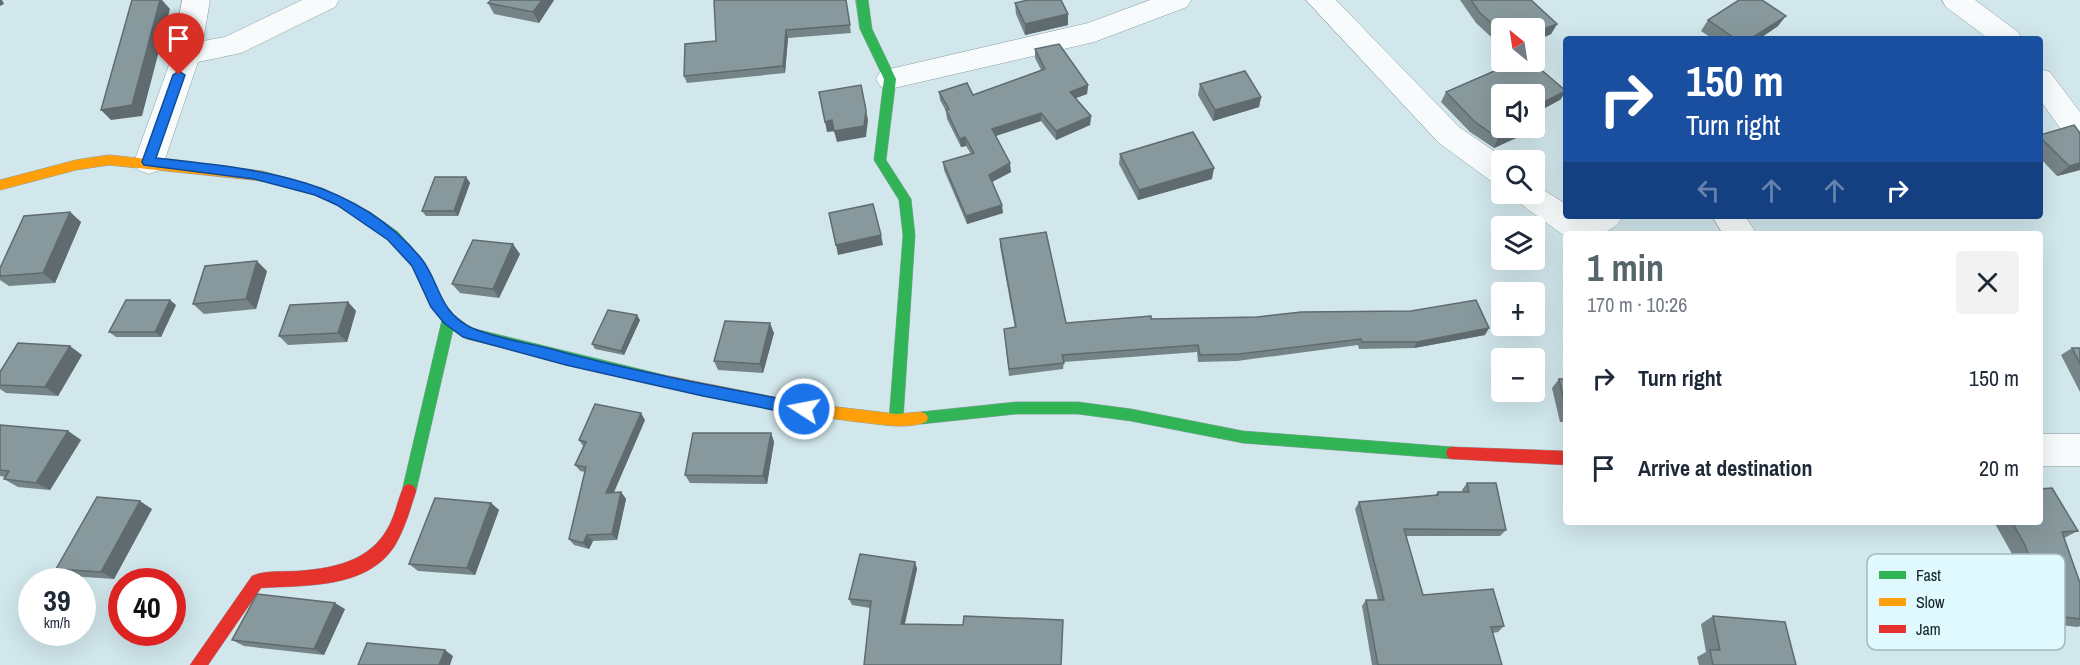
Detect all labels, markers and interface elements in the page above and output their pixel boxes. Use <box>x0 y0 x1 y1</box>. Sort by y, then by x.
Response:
pin <box>153 13 204 75</box>
north arrow <box>1491 18 1545 72</box>
map controls <box>1491 18 1545 402</box>
icon: arrive <box>162 22 195 55</box>
text: 150 m <box>1686 53 1784 109</box>
icon: right <box>1587 60 1665 138</box>
button: sound <box>1491 84 1545 138</box>
text: Turn right <box>1686 107 1780 143</box>
button: search <box>1491 150 1545 204</box>
icon: left <box>1692 174 1725 207</box>
icon: ahead <box>1755 174 1788 207</box>
icon: ahead <box>1818 174 1851 207</box>
icon: right <box>1881 174 1914 207</box>
button: layers <box>1491 216 1545 270</box>
text: 1 min <box>1587 244 1664 292</box>
button: close <box>1956 251 2019 314</box>
button: + <box>1491 282 1545 336</box>
text: 170 m · 10:26 <box>1587 291 1687 318</box>
button: − <box>1491 348 1545 402</box>
icon: right <box>1587 362 1620 395</box>
text: Turn right <box>1638 363 1722 393</box>
text: 150 m <box>1969 363 2019 393</box>
position arrow <box>772 377 836 441</box>
icon: arrive <box>1587 452 1620 485</box>
text: Arrive at destination <box>1638 453 1812 483</box>
text: 20 m <box>1979 453 2019 483</box>
legend <box>1867 554 2065 650</box>
text: Fast <box>1916 564 1941 586</box>
speed limit sign: 40 <box>108 568 186 646</box>
text: 39 <box>43 580 71 620</box>
text: Slow <box>1916 591 1945 613</box>
text: km/h <box>44 612 70 633</box>
text: Jam <box>1916 618 1941 640</box>

